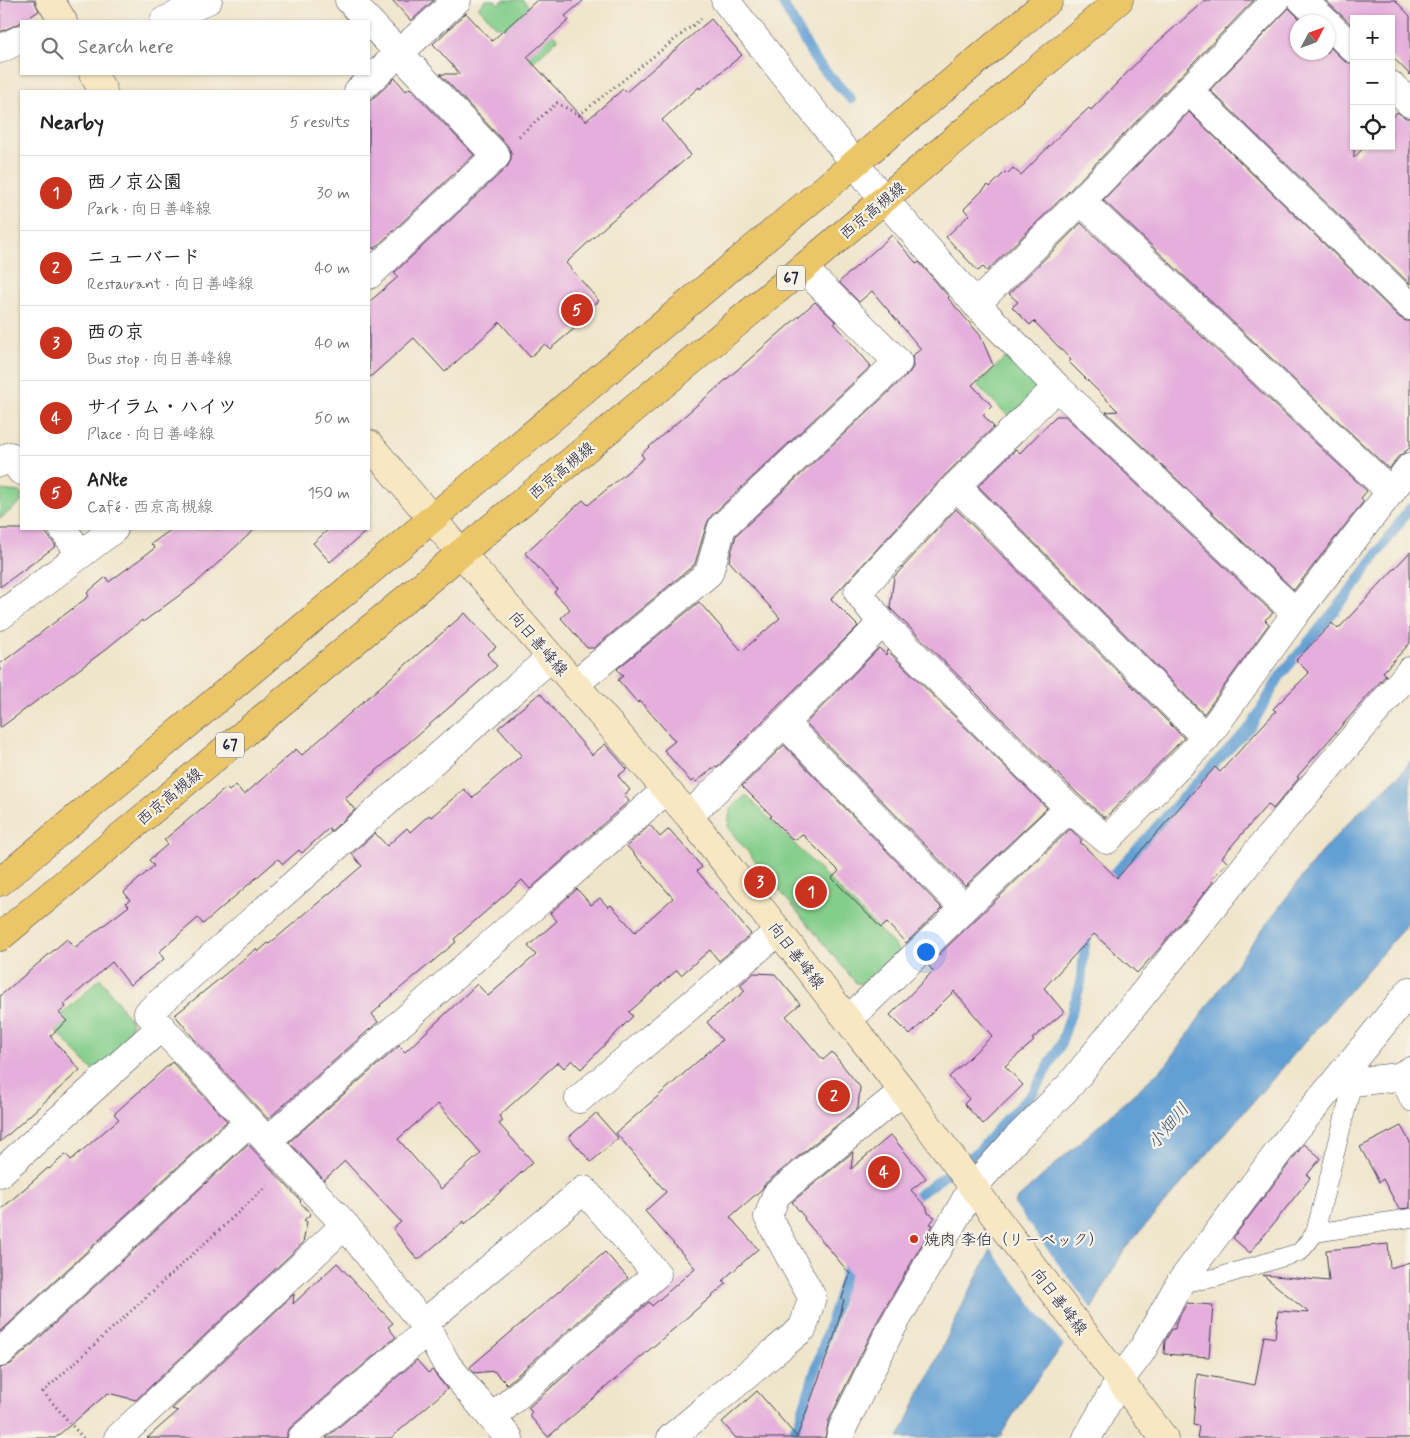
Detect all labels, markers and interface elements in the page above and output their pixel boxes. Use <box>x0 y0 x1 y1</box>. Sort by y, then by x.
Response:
north arrow <box>1290 15 1335 60</box>
map controls <box>1350 15 1395 150</box>
button: + <box>1350 15 1395 60</box>
search box <box>20 20 370 75</box>
icon: search <box>38 34 66 62</box>
text: Search here <box>78 35 174 60</box>
button: − <box>1350 60 1395 105</box>
button: locate <box>1350 105 1395 150</box>
text: Nearby <box>40 109 104 137</box>
text: 5 results <box>290 112 350 133</box>
text: 西ノ京公園 <box>87 170 182 195</box>
street label: 西京高槻線 <box>836 177 910 245</box>
text: 1 <box>52 183 60 204</box>
text: 30 m <box>317 183 350 204</box>
text: Park · 向日善峰線 <box>87 199 211 220</box>
text: ニューバード <box>87 245 201 270</box>
text: 2 <box>52 258 60 279</box>
text: 40 m <box>314 258 350 279</box>
road number: 67 <box>777 266 805 290</box>
text: Restaurant · 向日善峰線 <box>87 274 254 295</box>
pin: 5 <box>561 291 593 329</box>
text: 西の京 <box>87 320 144 345</box>
text: 3 <box>52 333 60 354</box>
text: 40 m <box>314 333 350 354</box>
text: Bus stop · 向日善峰線 <box>87 349 232 370</box>
text: サイラム・ハイツ <box>87 395 237 420</box>
text: 4 <box>51 408 61 429</box>
text: 50 m <box>314 408 350 429</box>
text: Place · 向日善峰線 <box>87 424 215 445</box>
street label: 西京高槻線 <box>525 437 599 505</box>
text: ANte <box>87 468 128 493</box>
text: 5 <box>51 483 61 504</box>
text: 150 m <box>308 483 350 504</box>
text: Café · 西京高槻線 <box>87 497 213 518</box>
street label: 向日善峰線 <box>504 607 572 681</box>
road number: 67 <box>216 732 244 758</box>
street label: 西京高槻線 <box>133 763 207 831</box>
pin: 3 <box>744 863 776 901</box>
pin: 1 <box>795 873 827 911</box>
street label: 向日善峰線 <box>763 918 829 994</box>
your location <box>913 939 939 965</box>
pin: 2 <box>818 1077 850 1115</box>
water label: 小畑川 <box>1142 1098 1195 1155</box>
pin: 4 <box>868 1153 900 1191</box>
place label: 焼肉 李伯（リーベック） <box>924 1230 1104 1251</box>
marker: 焼肉 李伯（リーベック） <box>908 1233 920 1245</box>
street label: 向日善峰線 <box>1026 1264 1092 1340</box>

